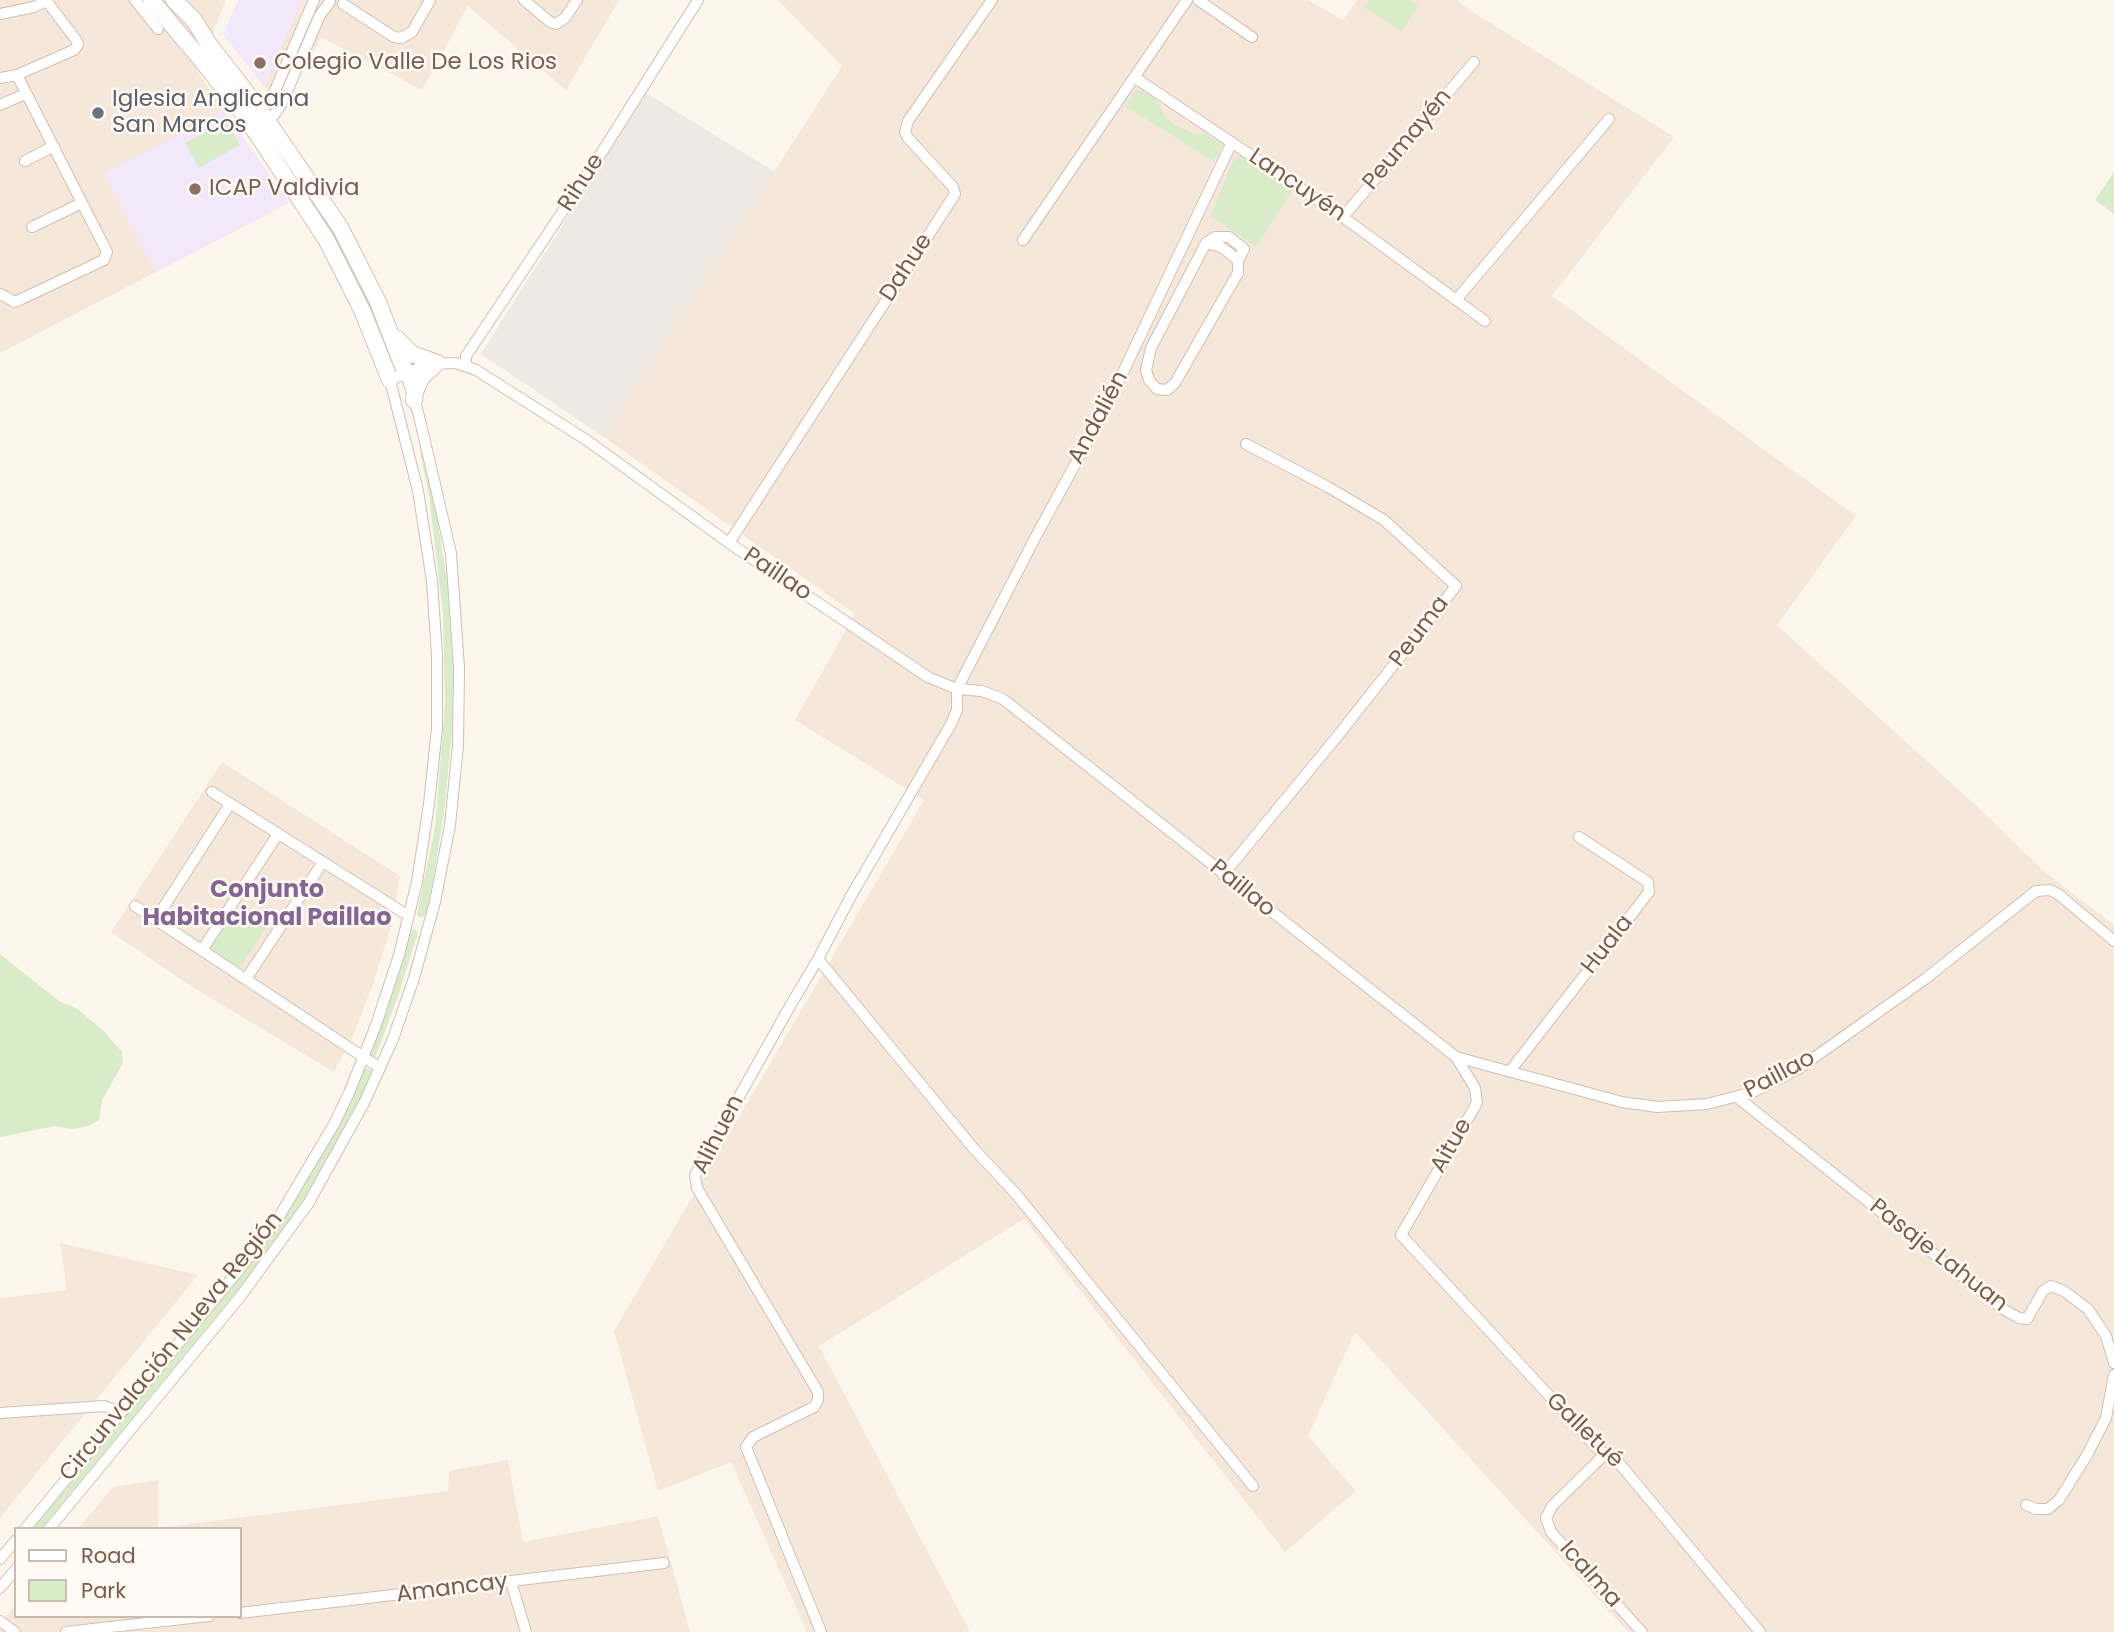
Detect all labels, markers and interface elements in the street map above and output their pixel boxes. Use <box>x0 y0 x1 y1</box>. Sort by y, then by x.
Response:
place label: Colegio Valle De Los Rios <box>274 49 557 77</box>
marker: Colegio Valle De Los Rios <box>252 55 268 71</box>
street label: Peumayén <box>1358 84 1458 196</box>
place label: Iglesia Anglicana San Marcos <box>112 86 309 140</box>
marker: Iglesia Anglicana San Marcos <box>90 105 106 121</box>
street label: Lancuyén <box>1243 144 1351 228</box>
street label: Rihue <box>553 149 611 217</box>
place label: ICAP Valdivia <box>209 175 359 203</box>
marker: ICAP Valdivia <box>187 181 203 197</box>
street label: Dahue <box>875 229 939 307</box>
street label: Andalién <box>1063 367 1135 469</box>
street label: Paillao <box>738 542 816 608</box>
street label: Peuma <box>1384 591 1456 673</box>
street label: Paillao <box>1204 854 1280 924</box>
district label: Conjunto Habitacional Paillao <box>143 877 391 933</box>
street label: Huala <box>1576 910 1640 980</box>
street label: Paillao <box>1740 1045 1820 1105</box>
street label: Alihuen <box>687 1091 751 1179</box>
street label: Aitue <box>1425 1114 1479 1178</box>
street label: Pasaje Lahuan <box>1863 1193 2013 1319</box>
street label: Circunvalación Nueva Región <box>55 1207 289 1487</box>
street label: Galletué <box>1540 1388 1628 1474</box>
legend <box>14 1527 242 1618</box>
street label: Icalma <box>1553 1536 1627 1614</box>
text: Road <box>81 1541 136 1570</box>
street label: Amancay <box>395 1568 509 1610</box>
text: Park <box>81 1576 126 1605</box>

